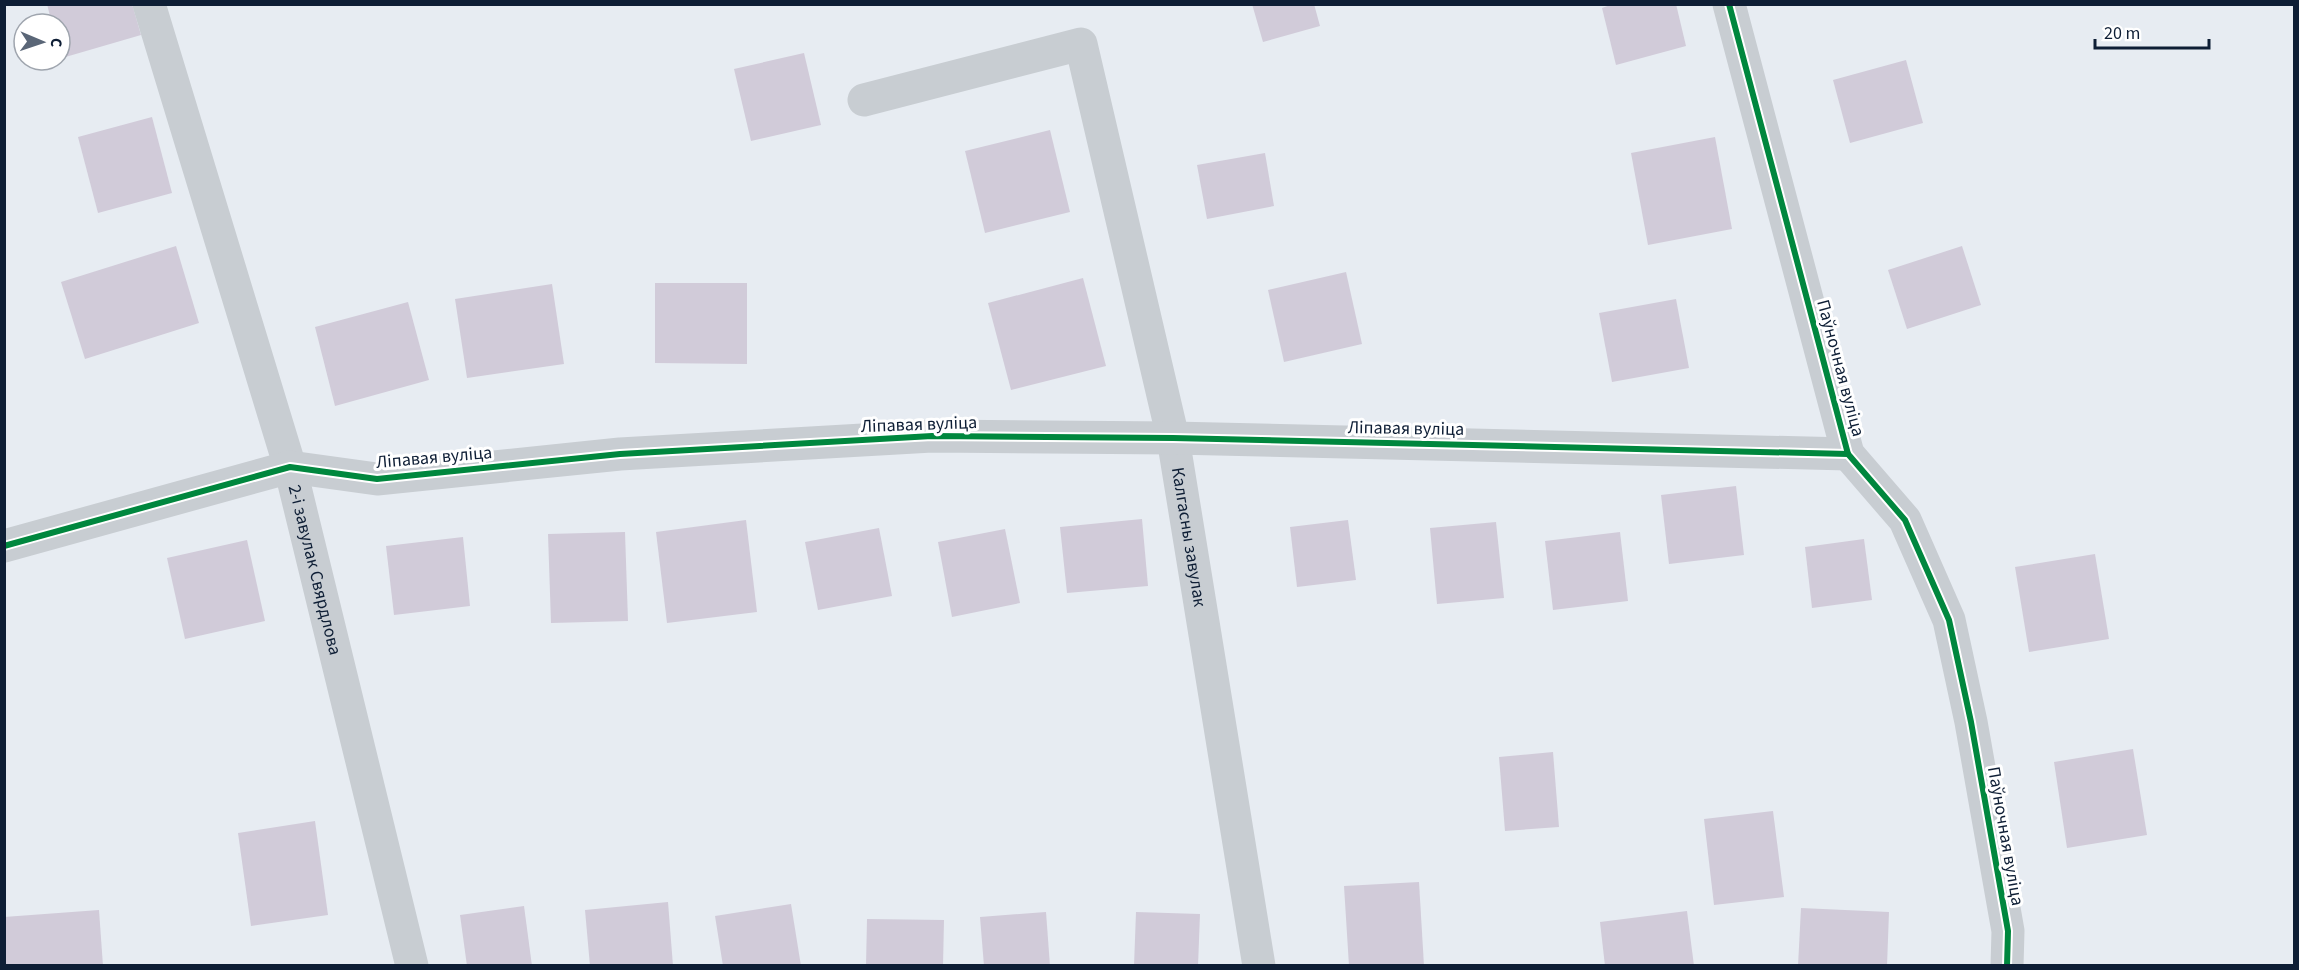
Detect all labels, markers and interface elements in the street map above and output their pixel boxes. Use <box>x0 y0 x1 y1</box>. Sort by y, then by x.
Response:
north arrow <box>12 12 72 72</box>
scale bar <box>2095 12 2209 50</box>
text: 20 m <box>2104 21 2140 46</box>
text: С <box>45 37 67 48</box>
street label: Паўночная вуліца <box>1810 297 1871 439</box>
street label: Ліпавая вуліца <box>860 410 978 439</box>
street label: Ліпавая вуліца <box>1348 415 1464 442</box>
street label: Ліпавая вуліца <box>375 440 493 475</box>
street label: Калгасны завулак <box>1165 465 1212 609</box>
street label: 2-і завулак Свярдлова <box>282 482 348 658</box>
street label: Паўночная вуліца <box>1981 765 2030 908</box>

